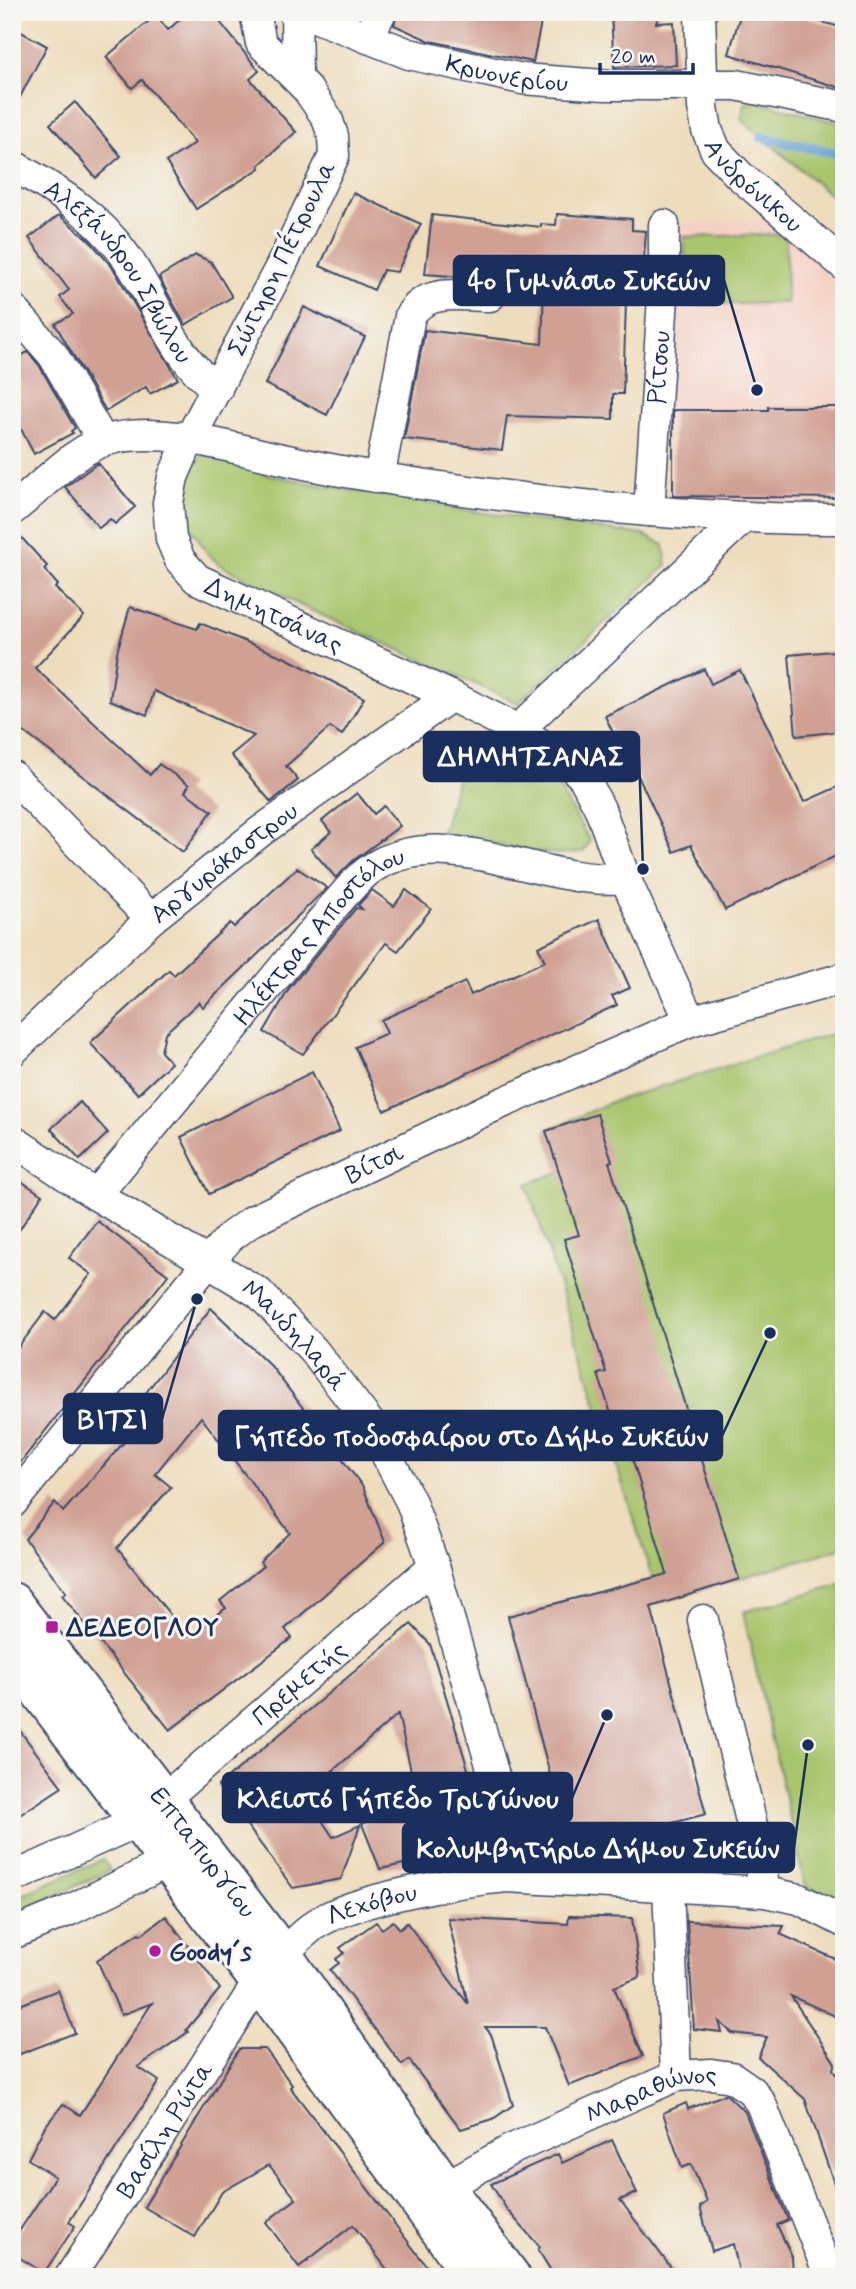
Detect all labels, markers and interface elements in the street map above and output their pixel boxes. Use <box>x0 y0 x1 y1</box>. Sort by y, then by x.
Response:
scale bar <box>600 32 693 76</box>
text: 20 m <box>611 43 656 71</box>
street label: Κρυονερίου <box>442 48 569 101</box>
street label: Ανδρόνικου <box>694 134 809 241</box>
street label: Σώτηρη Πέτρουλα <box>221 155 345 362</box>
street label: Αλεξάνδρου Σβώλου <box>36 173 200 371</box>
callout: 4ο Γυμνάσιο Συκεών <box>454 256 724 305</box>
text: 4ο Γυμνάσιο Συκεών <box>468 264 710 301</box>
street label: Ρίτσου <box>641 330 680 405</box>
street label: Δημητσάνας <box>199 570 348 663</box>
callout: ΔΗΜΗΤΣΑΝΑΣ <box>424 732 639 781</box>
text: ΔΗΜΗΤΣΑΝΑΣ <box>437 740 624 777</box>
street label: Αργυρόκαστρου <box>144 795 306 932</box>
street label: Ηλέκτρας Αποστόλου <box>227 840 409 1034</box>
street label: Βίτσι <box>340 1136 410 1193</box>
street label: Μανδηλαρά <box>235 1271 354 1399</box>
callout: ΒΙΤΣΙ <box>64 1394 162 1443</box>
text: ΒΙΤΣΙ <box>78 1403 148 1440</box>
callout: Γήπεδο ποδοσφαίρου στο Δήμο Συκεών <box>219 1411 722 1460</box>
text: Γήπεδο ποδοσφαίρου στο Δήμο Συκεών <box>234 1420 708 1457</box>
place label: ΔΕΔΕΟΓΛΟΥ <box>65 1612 219 1646</box>
marker: ΔΕΔΕΟΓΛΟΥ <box>44 1619 60 1635</box>
street label: Πρεμετής <box>245 1634 355 1735</box>
callout: Κλειστό Γήπεδο Τριγώνου <box>223 1773 572 1822</box>
street label: Επταπυργίου <box>141 1781 263 1926</box>
text: Κλειστό Γήπεδο Τριγώνου <box>237 1782 559 1819</box>
callout: Κολυμβητήριο Δήμου Συκεών <box>403 1823 794 1872</box>
text: Κολυμβητήριο Δήμου Συκεών <box>416 1832 780 1869</box>
street label: Λεχόβου <box>321 1876 420 1935</box>
place label: Goody´s <box>169 1936 252 1970</box>
marker: Goody´s <box>147 1943 163 1959</box>
street label: Βασίλη Ρώτα <box>110 2056 222 2205</box>
street label: Μαραθώνος <box>581 2059 718 2133</box>

